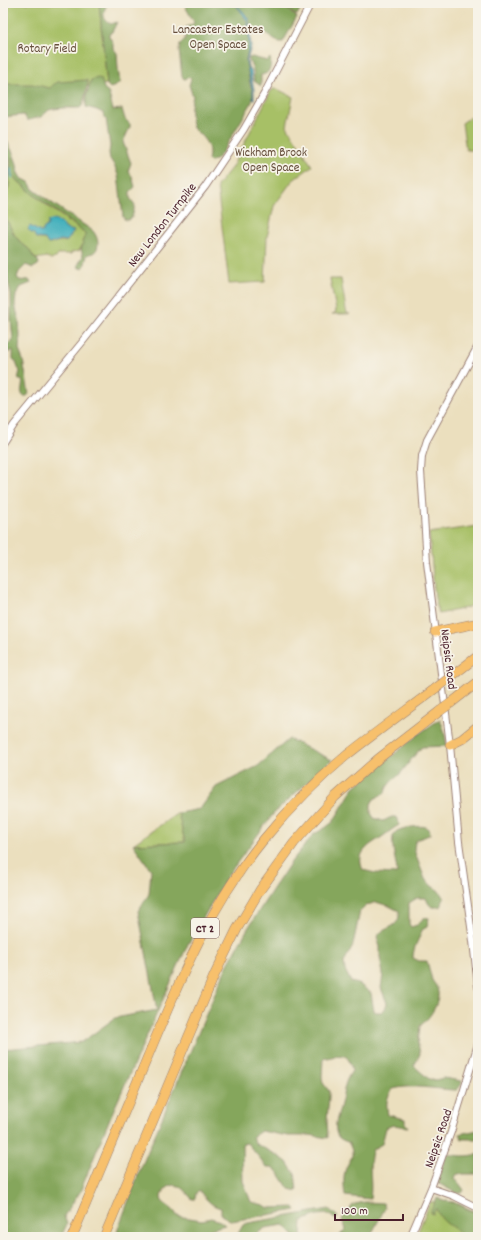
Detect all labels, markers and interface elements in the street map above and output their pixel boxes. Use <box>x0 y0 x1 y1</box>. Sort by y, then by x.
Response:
park label: Lancaster Estates Open Space <box>173 21 263 55</box>
park label: Rotary Field <box>17 40 77 59</box>
park label: Wickham Brook Open Space <box>235 144 307 178</box>
street label: New London Turnpike <box>124 179 202 272</box>
street label: Neipsic Road <box>434 628 461 691</box>
road number: CT 2 <box>191 918 219 938</box>
street label: Neipsic Road <box>420 1107 458 1171</box>
scale bar <box>335 1196 403 1222</box>
text: 100 m <box>341 1203 368 1220</box>

